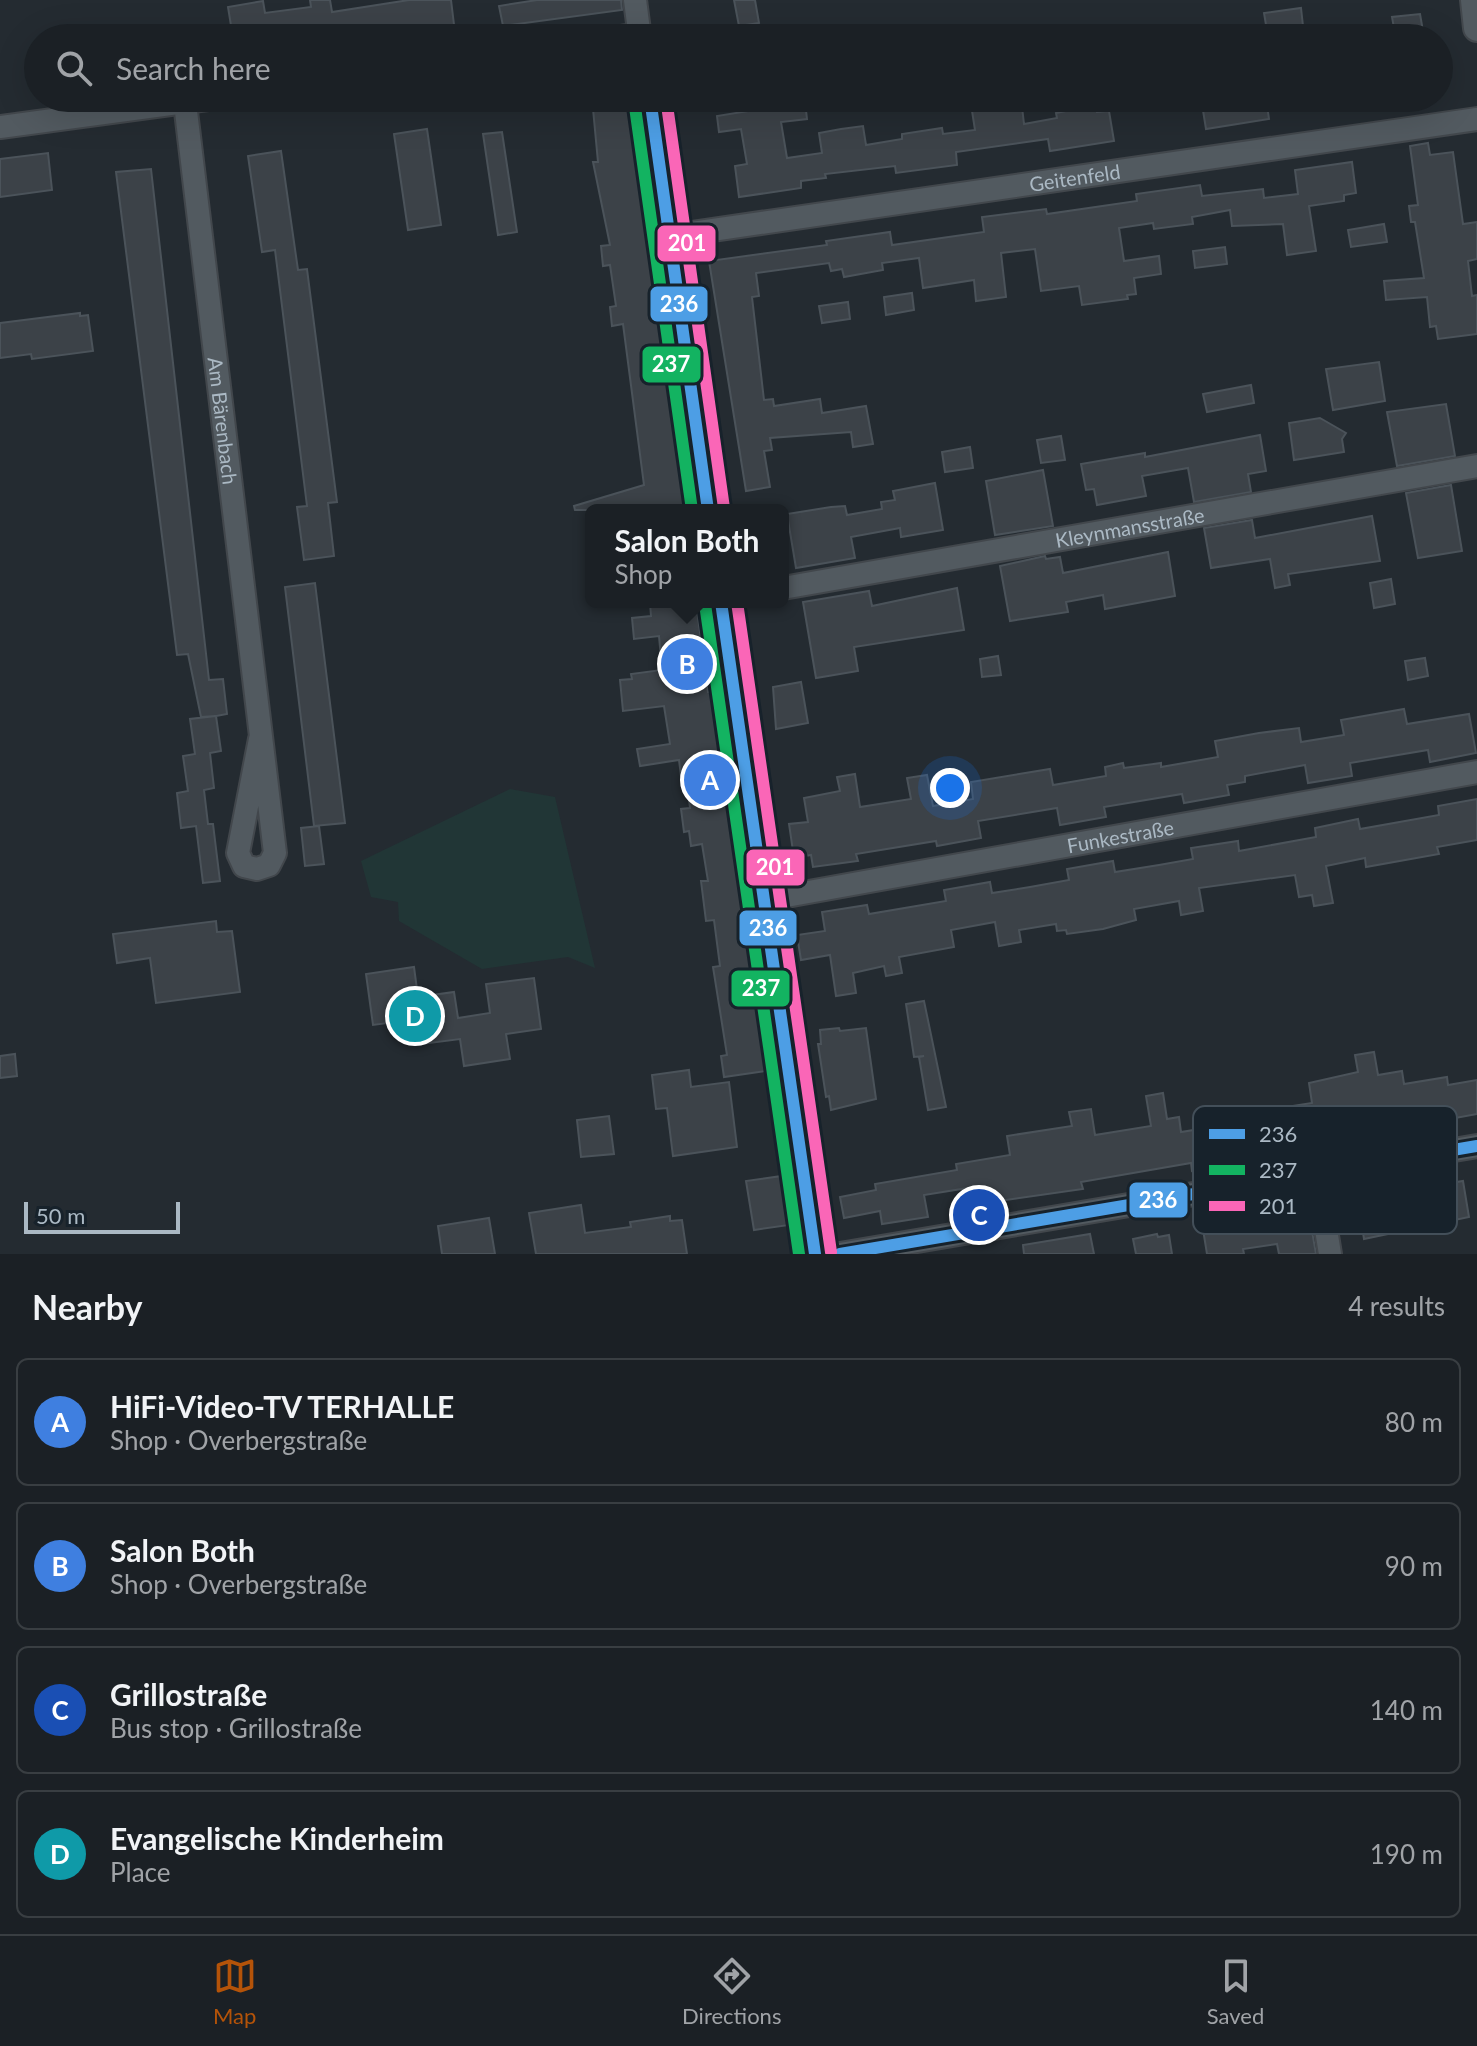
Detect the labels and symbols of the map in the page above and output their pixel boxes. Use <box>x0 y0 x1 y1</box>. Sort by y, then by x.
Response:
street label: Geitenfeld <box>1028 159 1122 196</box>
line badge: 201 <box>656 224 717 263</box>
text: 201 <box>668 229 706 256</box>
line badge: 236 <box>649 285 709 323</box>
text: 236 <box>660 290 698 317</box>
line badge: 237 <box>641 345 702 384</box>
text: 237 <box>652 350 690 377</box>
street label: Am Bärenbach <box>204 356 243 486</box>
street label: Kleynmansstraße <box>1053 502 1206 552</box>
pin: B <box>661 634 713 694</box>
pin: A <box>684 750 736 810</box>
your location <box>930 768 970 808</box>
street label: Funkestraße <box>1065 815 1176 857</box>
line badge: 201 <box>745 848 806 887</box>
text: 201 <box>756 853 794 880</box>
line badge: 236 <box>738 909 798 947</box>
text: 236 <box>749 914 787 941</box>
line badge: 237 <box>730 969 791 1008</box>
text: 237 <box>742 974 780 1001</box>
pin: D <box>389 986 441 1046</box>
legend <box>1193 1106 1457 1234</box>
text: 236 <box>1259 1120 1297 1147</box>
text: 237 <box>1259 1156 1297 1183</box>
line badge: 236 <box>1128 1181 1189 1219</box>
pin: C <box>953 1185 1005 1245</box>
text: 236 <box>1139 1186 1177 1213</box>
text: 201 <box>1259 1192 1297 1219</box>
scale bar <box>24 1198 180 1234</box>

